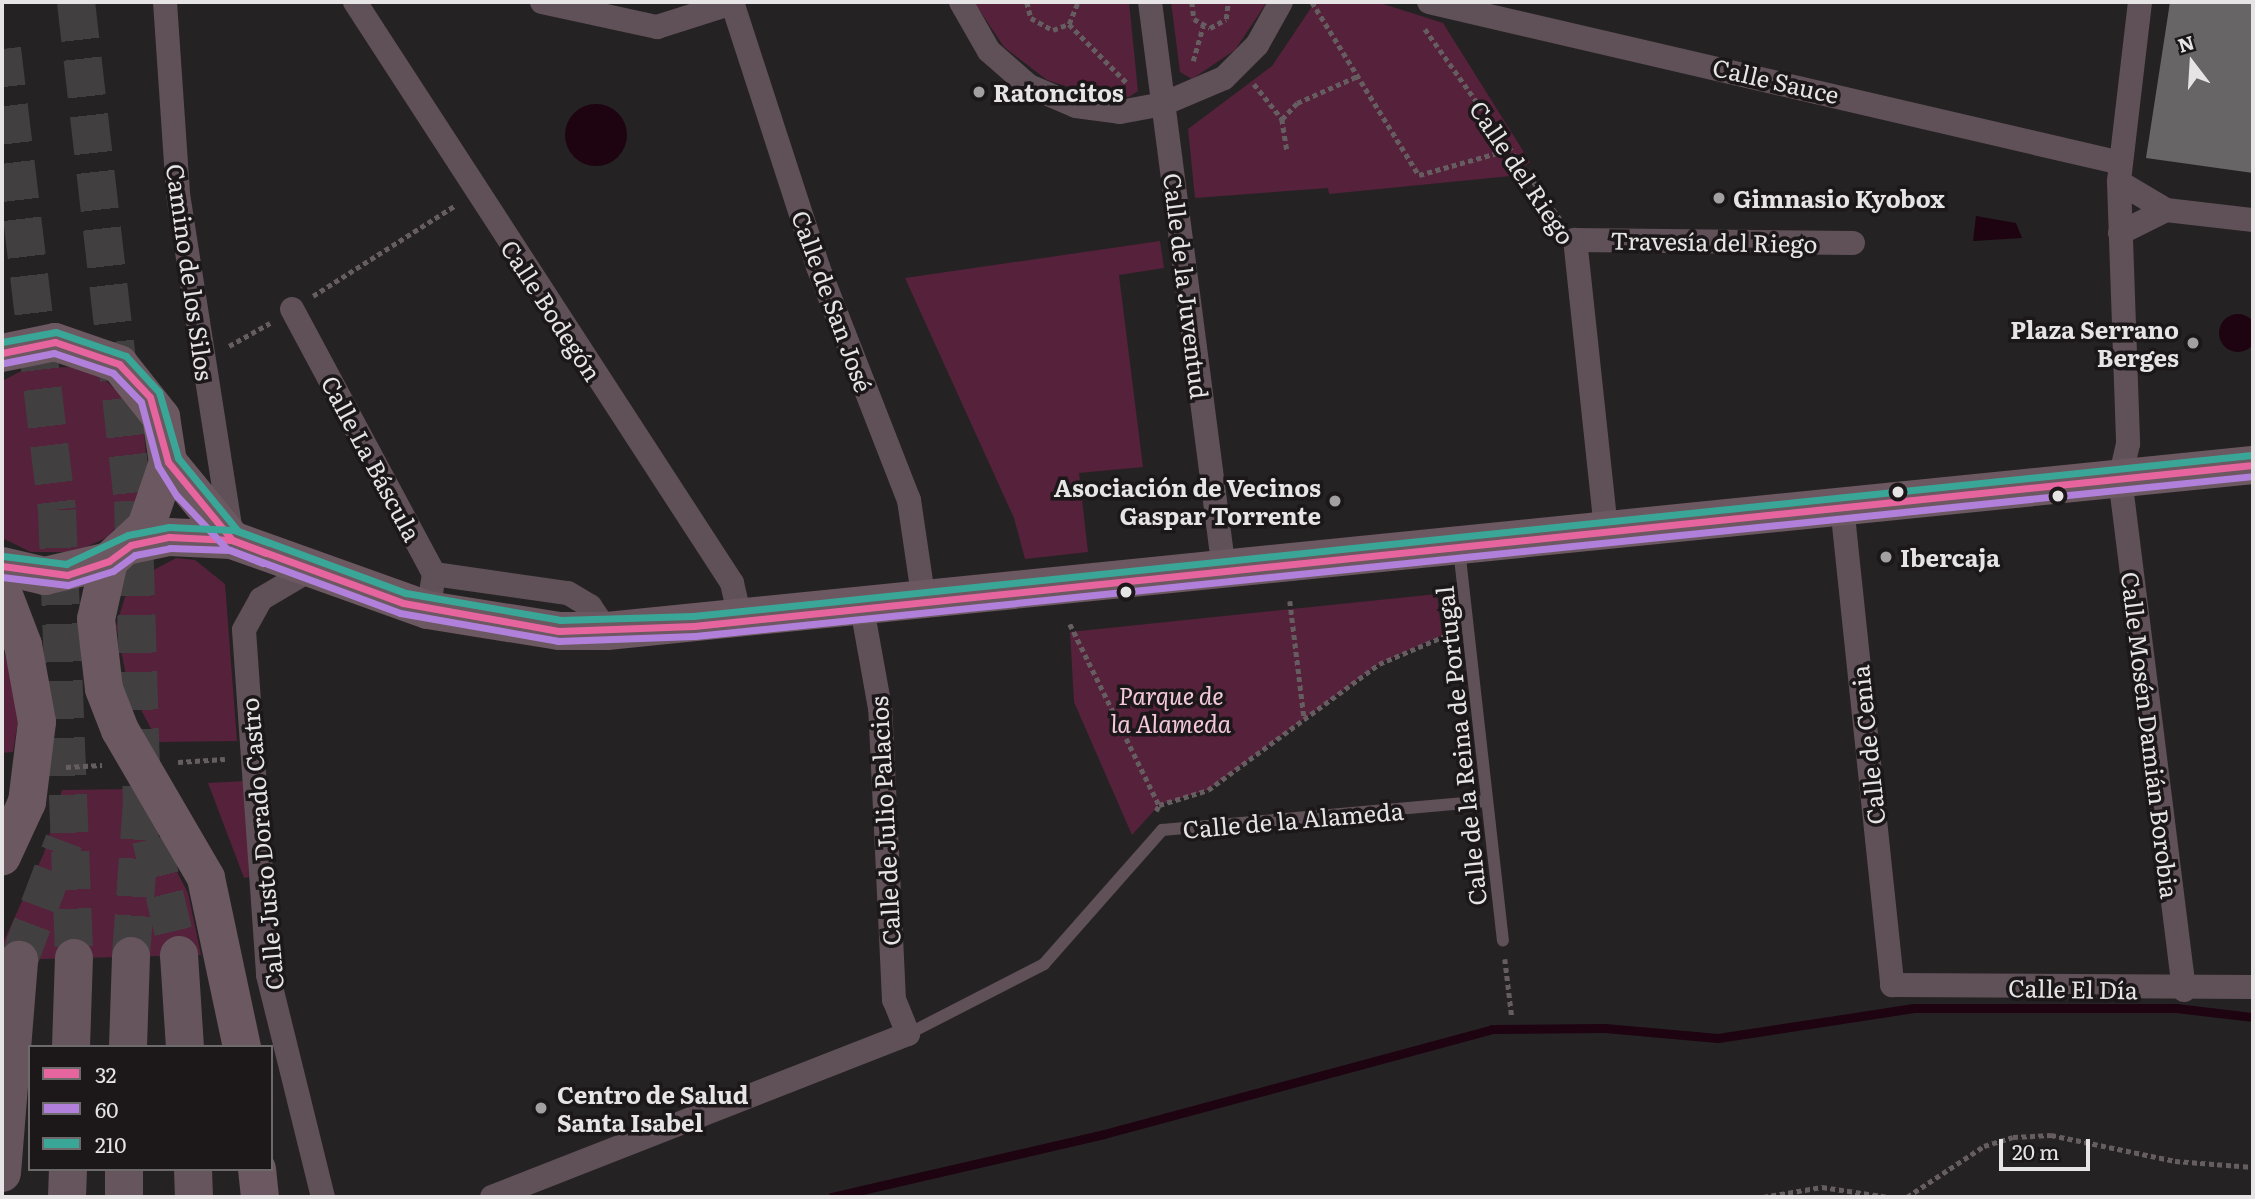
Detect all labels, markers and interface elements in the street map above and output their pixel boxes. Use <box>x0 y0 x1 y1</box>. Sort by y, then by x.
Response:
text: N <box>2174 27 2198 59</box>
north arrow <box>2157 28 2227 98</box>
street label: Calle Sauce <box>1710 52 1842 108</box>
place label: Ratoncitos <box>993 78 1124 106</box>
marker: Ratoncitos <box>971 84 987 100</box>
street label: Calle del Riego <box>1464 95 1582 249</box>
street label: Camino de los Silos <box>162 162 220 382</box>
street label: Calle de la Juventud <box>1159 171 1215 401</box>
place label: Gimnasio Kyobox <box>1733 184 1945 212</box>
marker: Gimnasio Kyobox <box>1711 190 1727 206</box>
street label: Calle de San José <box>787 206 879 396</box>
street label: Travesía del Riego <box>1610 225 1818 257</box>
street label: Calle Bodegón <box>496 234 608 386</box>
place label: Plaza Serrano Berges <box>2010 315 2179 371</box>
marker: Plaza Serrano Berges <box>2185 335 2201 351</box>
street label: Calle La Báscula <box>316 370 428 546</box>
place label: Asociación de Vecinos Gaspar Torrente <box>1054 473 1321 529</box>
unlabelled marker <box>1891 485 1905 499</box>
unlabelled marker <box>2051 489 2065 503</box>
marker: Asociación de Vecinos Gaspar Torrente <box>1327 493 1343 509</box>
place label: Ibercaja <box>1900 543 2000 571</box>
marker: Ibercaja <box>1878 549 1894 565</box>
street label: Calle Mosén Damián Borobia <box>2117 570 2185 900</box>
unlabelled marker <box>1119 585 1133 599</box>
street label: Calle de la Reina de Portugal <box>1429 585 1491 907</box>
street label: Calle de Cenia <box>1844 664 1890 826</box>
park label: Parque de la Alameda <box>1111 681 1231 737</box>
street label: Calle de Julio Palacios <box>863 696 905 946</box>
street label: Calle Justo Dorado Castro <box>234 697 288 991</box>
street label: Calle de la Alameda <box>1181 795 1405 843</box>
street label: Calle El Día <box>2008 972 2138 1004</box>
legend <box>28 1045 273 1171</box>
text: 32 <box>95 1058 116 1089</box>
place label: Centro de Salud Santa Isabel <box>557 1080 749 1136</box>
text: 60 <box>95 1093 118 1124</box>
marker: Centro de Salud Santa Isabel <box>531 1098 551 1118</box>
scale bar <box>2003 1126 2094 1170</box>
text: 210 <box>95 1128 126 1159</box>
text: 20 m <box>2012 1135 2059 1166</box>

